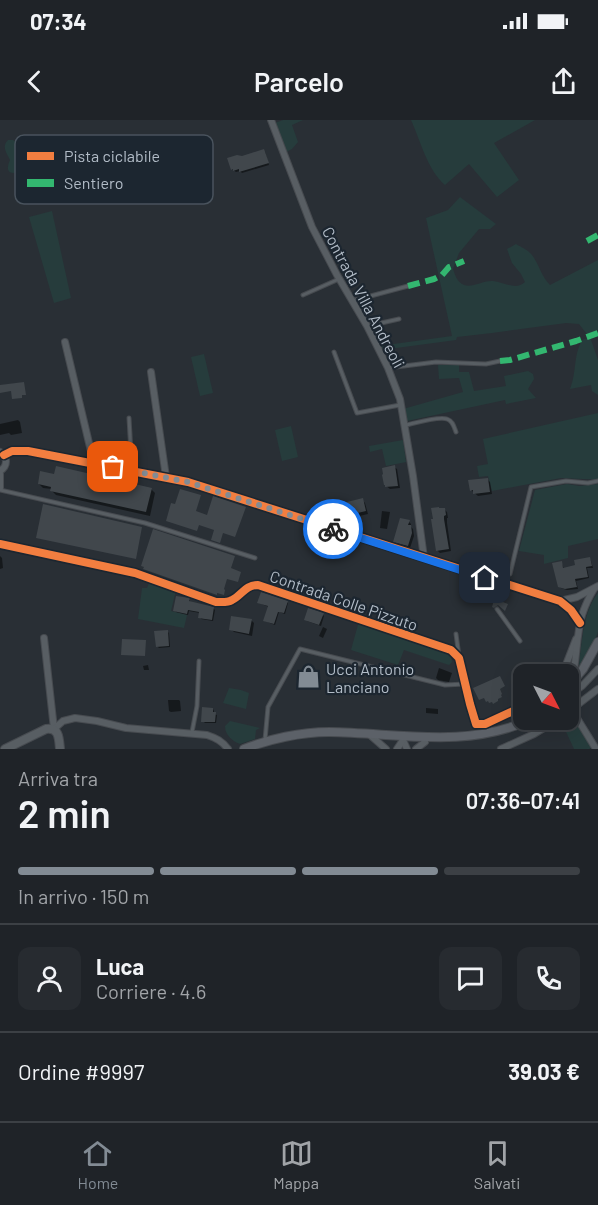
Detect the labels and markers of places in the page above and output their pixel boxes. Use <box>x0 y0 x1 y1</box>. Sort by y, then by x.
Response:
pin <box>87 441 138 492</box>
pin <box>459 552 510 603</box>
place label: Ucci Antonio Lanciano <box>326 659 414 696</box>
shop icon: Ucci Antonio Lanciano <box>295 664 321 690</box>

